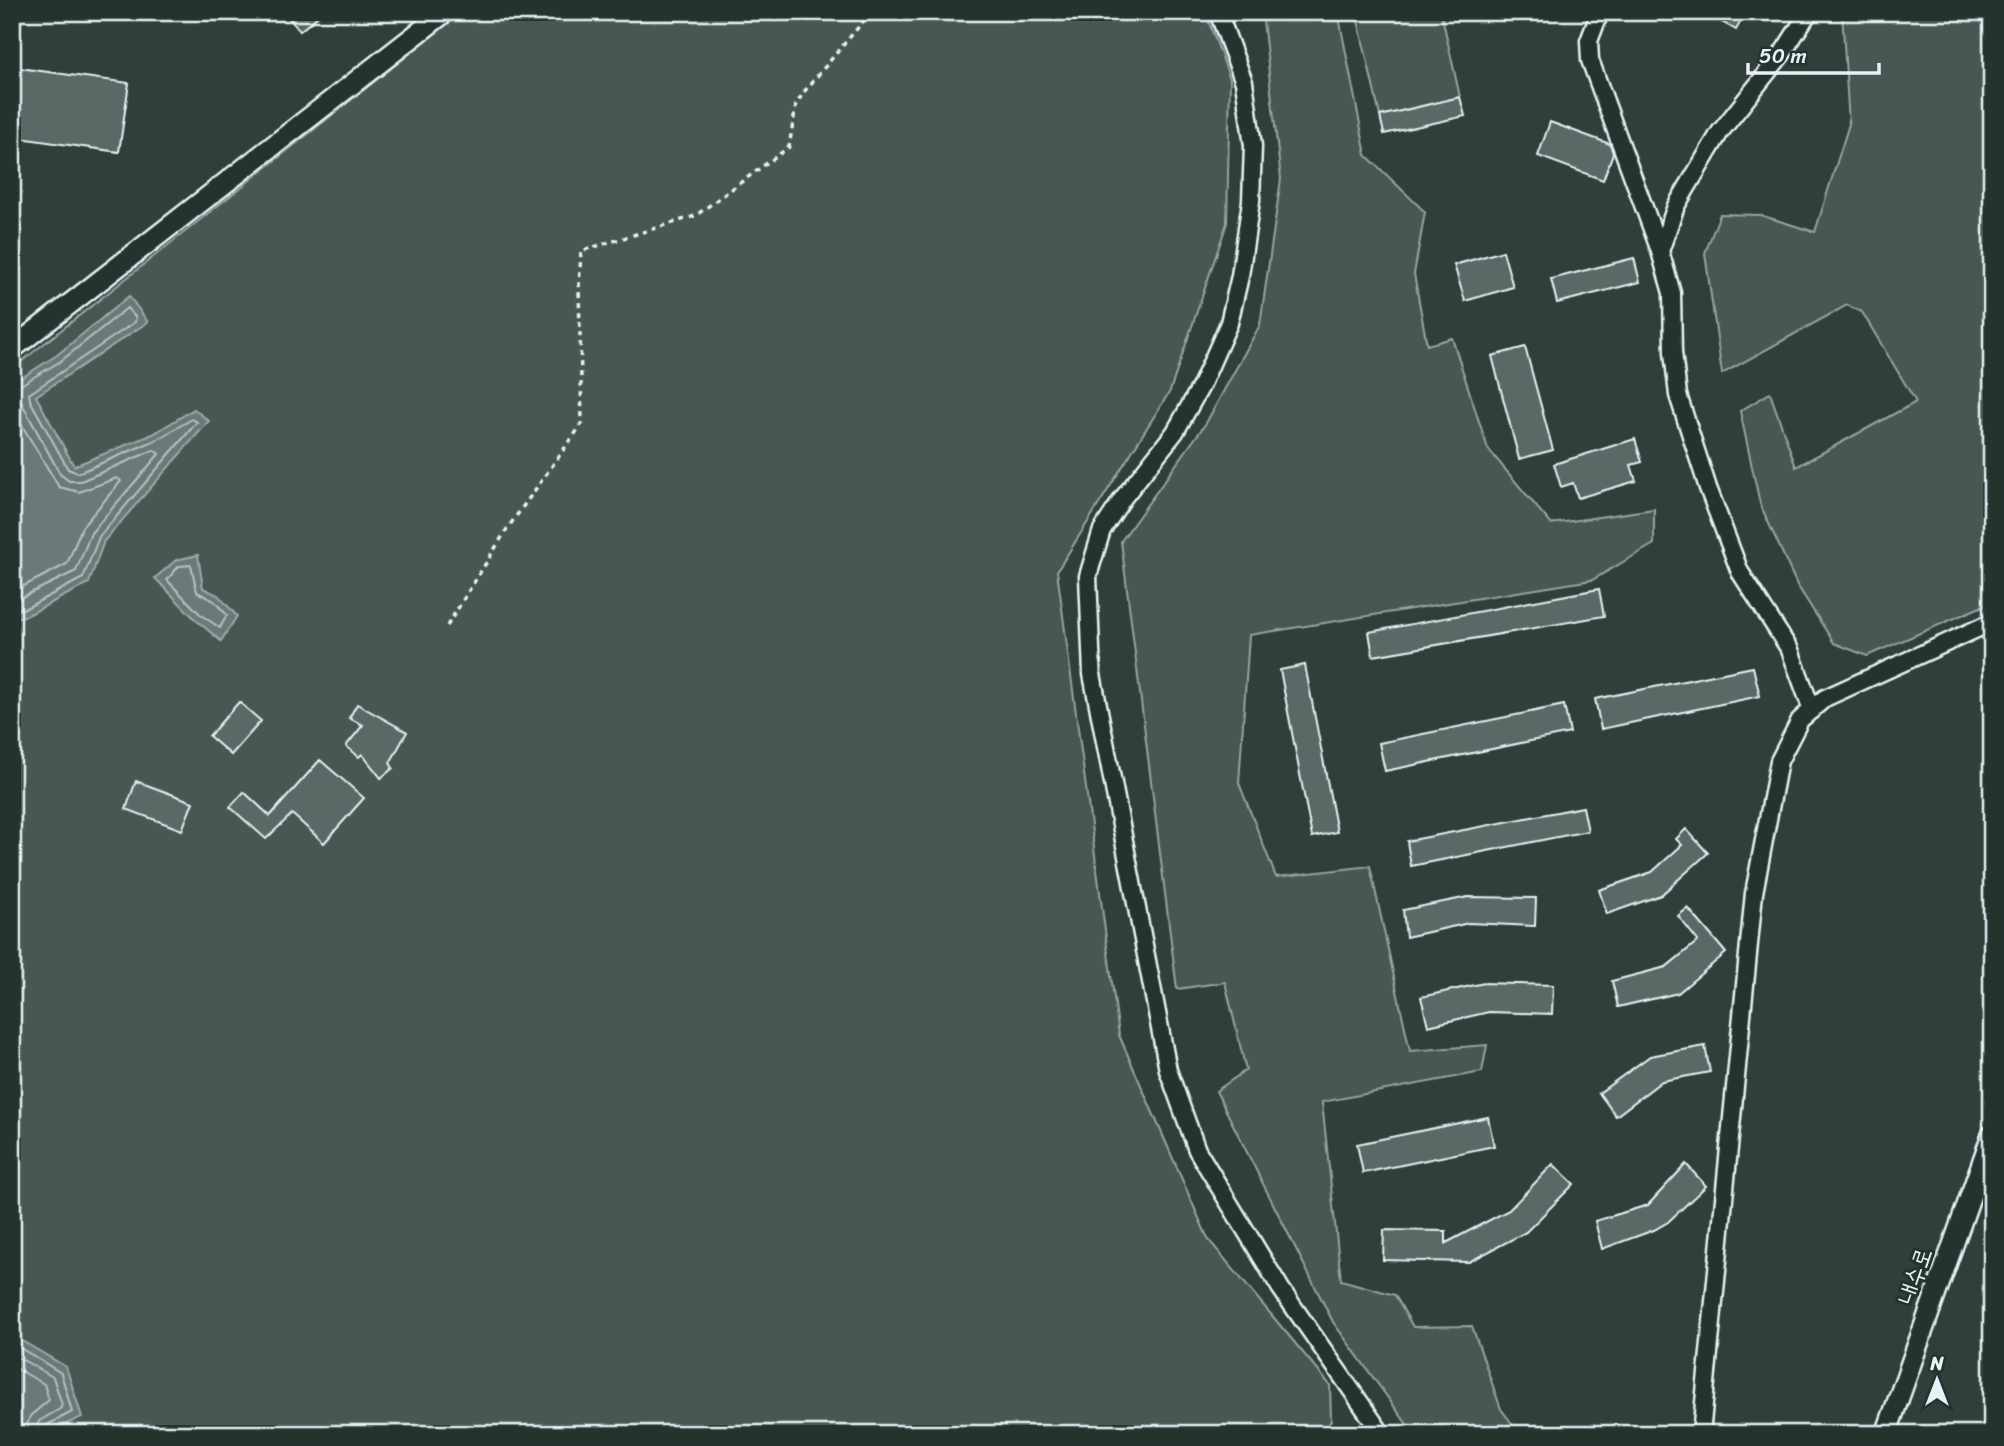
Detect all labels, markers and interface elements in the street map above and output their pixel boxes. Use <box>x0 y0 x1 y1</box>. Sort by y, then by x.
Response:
scale bar <box>1748 32 1880 76</box>
text: 50 m <box>1759 37 1807 75</box>
street label: 내수로 <box>1886 1242 1944 1310</box>
north arrow <box>1902 1344 1972 1414</box>
text: N <box>1929 1347 1944 1380</box>

